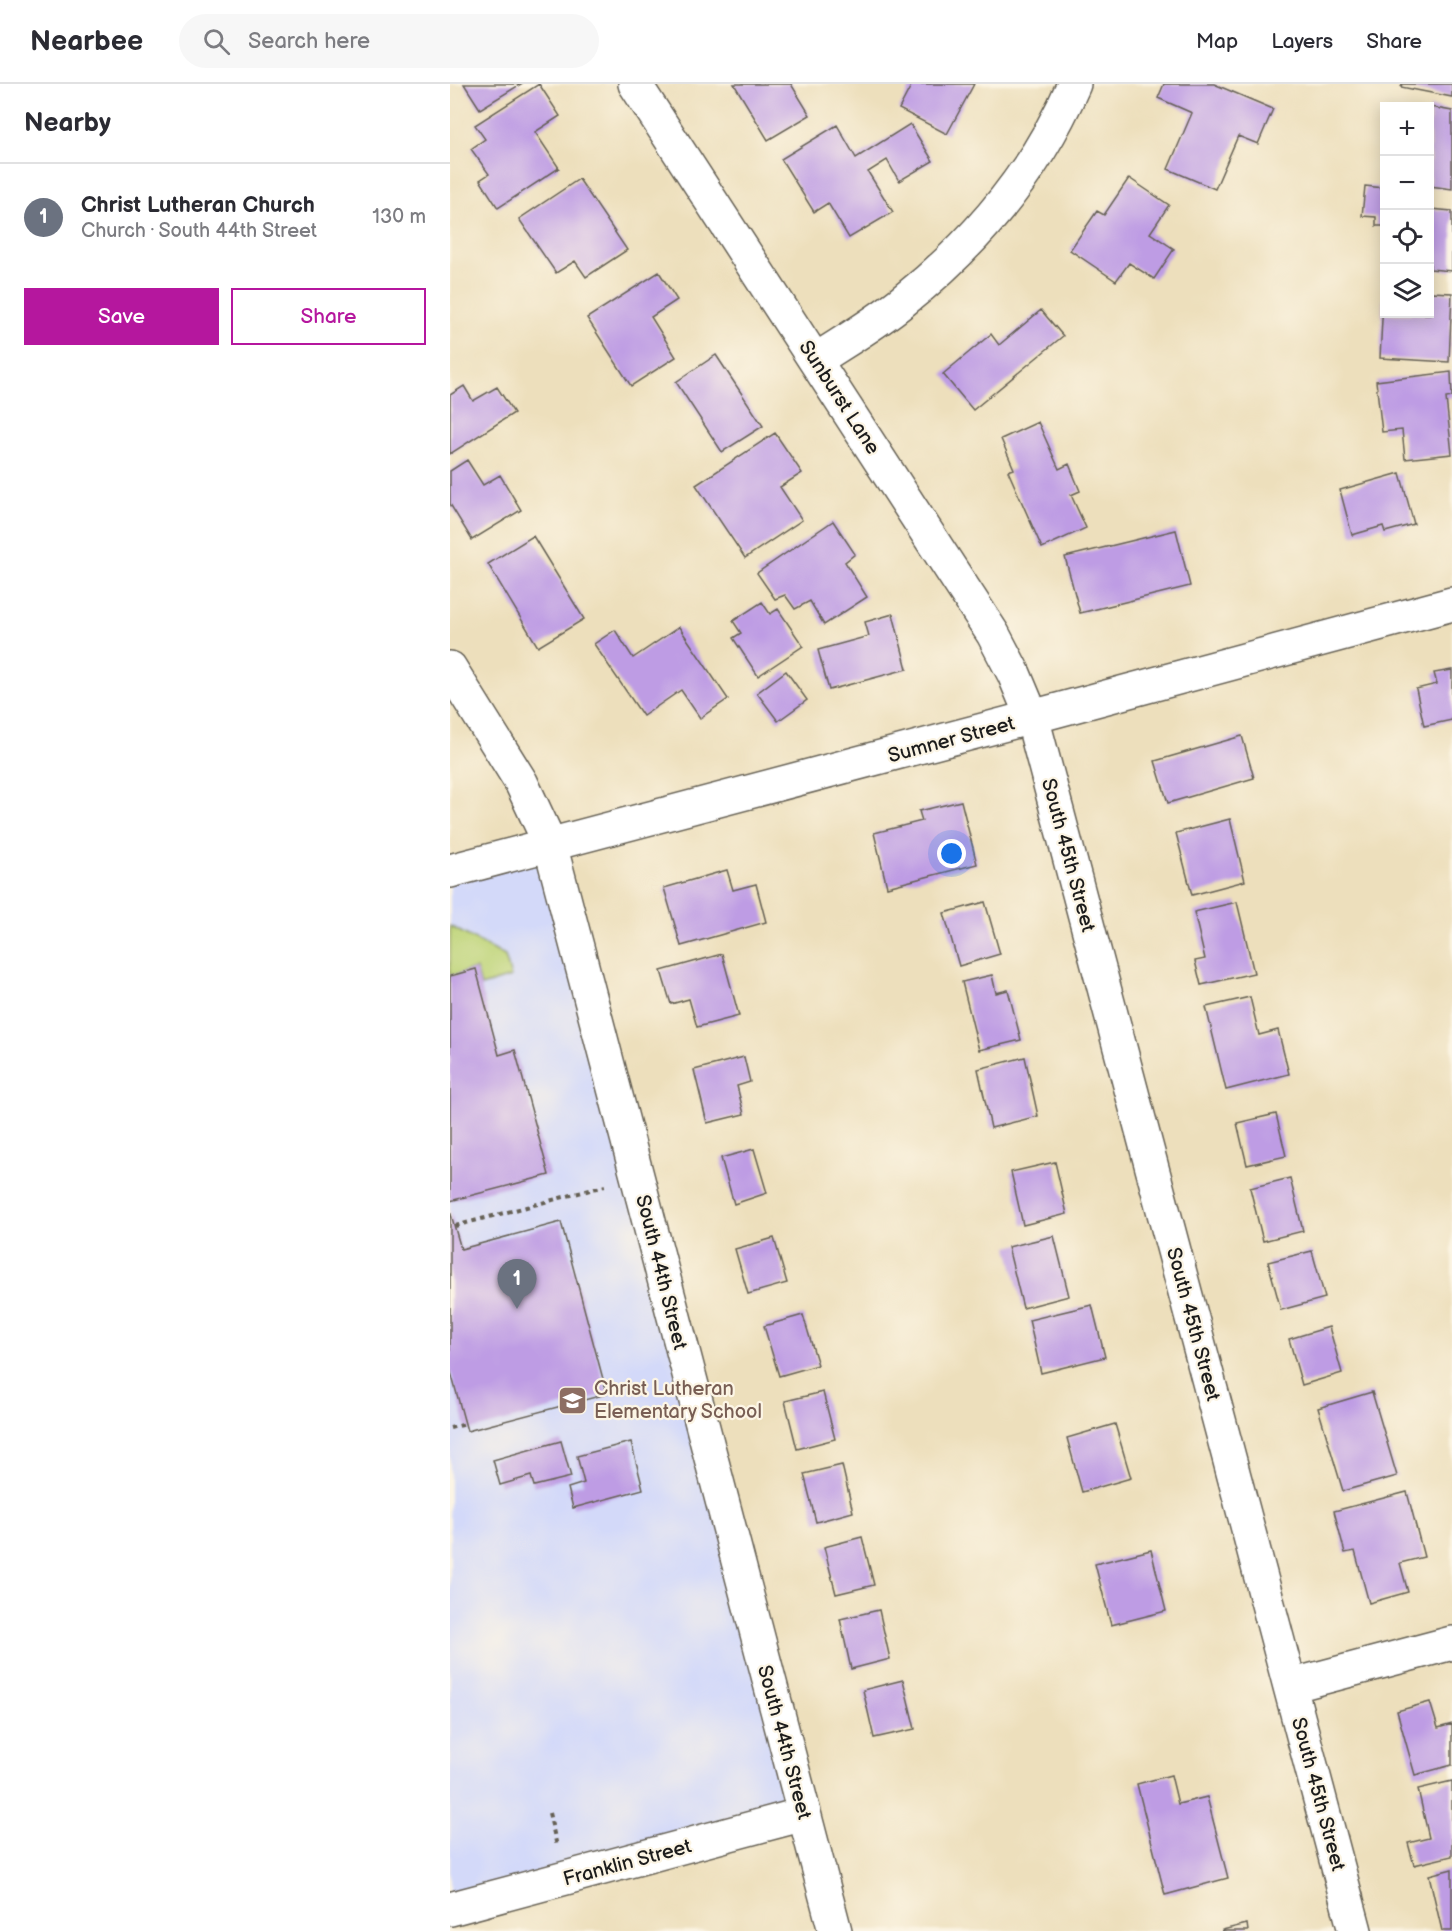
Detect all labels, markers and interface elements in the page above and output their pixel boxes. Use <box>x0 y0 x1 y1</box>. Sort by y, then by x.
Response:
search box <box>179 14 599 68</box>
text: Nearbee <box>30 25 143 58</box>
icon: search <box>200 25 233 58</box>
text: Search here <box>248 28 370 55</box>
text: Map <box>1196 29 1238 54</box>
text: Layers <box>1271 29 1333 54</box>
text: Share <box>1366 29 1422 54</box>
map controls <box>1380 102 1434 318</box>
button: + <box>1380 102 1434 156</box>
text: Nearby <box>24 108 111 139</box>
button: − <box>1380 156 1434 210</box>
text: Christ Lutheran Church <box>81 192 315 219</box>
text: 1 <box>39 205 48 229</box>
text: 130 m <box>372 205 426 229</box>
button: locate <box>1380 210 1434 264</box>
text: Church · South 44th Street <box>81 219 317 243</box>
button: layers <box>1380 264 1434 318</box>
button: Save <box>24 288 219 345</box>
button: Share <box>231 288 426 345</box>
street label: Sunburst Lane <box>793 336 885 459</box>
street label: Sumner Street <box>885 712 1017 768</box>
street label: South 45th Street <box>1036 776 1100 935</box>
your location <box>937 839 966 868</box>
street label: South 44th Street <box>630 1192 692 1352</box>
street label: South 45th Street <box>1161 1245 1225 1404</box>
pin: 1 <box>498 1260 536 1309</box>
place label: Christ Lutheran Elementary School <box>594 1377 762 1424</box>
school or university icon: Christ Lutheran Elementary School <box>557 1384 589 1416</box>
street label: South 44th Street <box>752 1663 816 1822</box>
street label: South 45th Street <box>1286 1715 1350 1874</box>
street label: Franklin Street <box>561 1834 694 1892</box>

